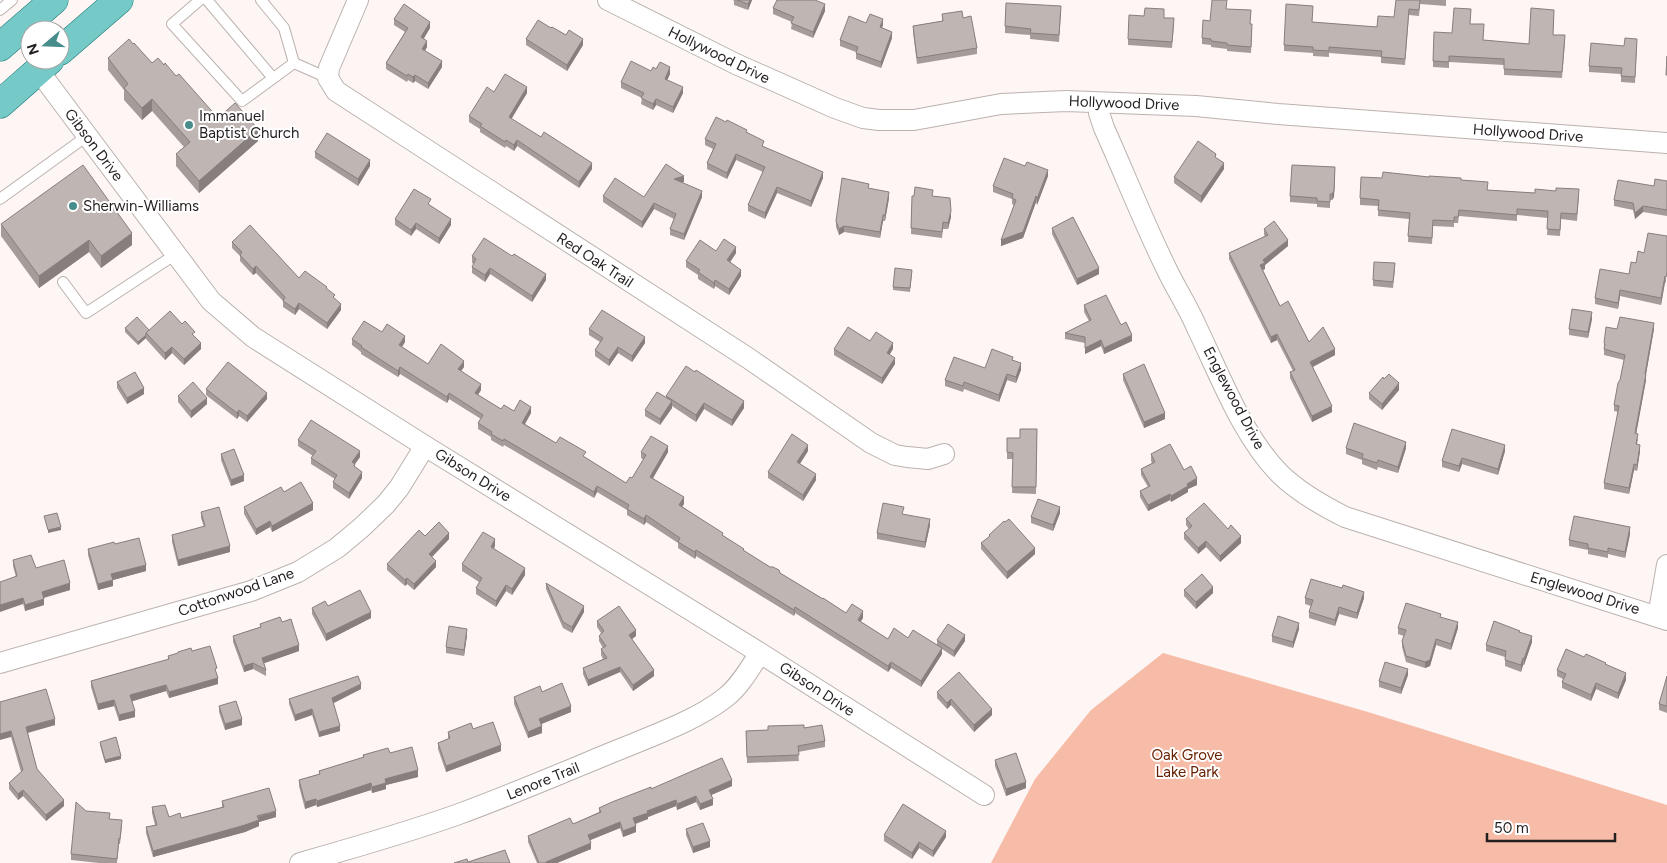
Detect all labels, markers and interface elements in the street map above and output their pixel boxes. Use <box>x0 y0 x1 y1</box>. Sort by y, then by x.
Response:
north arrow <box>20 20 70 70</box>
street label: Hollywood Drive <box>665 23 773 87</box>
text: N <box>23 41 43 57</box>
street label: Hollywood Drive <box>1068 92 1180 114</box>
street label: Gibson Drive <box>61 105 127 185</box>
place label: Immanuel Baptist Church <box>199 107 299 142</box>
marker: Immanuel Baptist Church <box>183 119 195 131</box>
street label: Hollywood Drive <box>1472 120 1584 146</box>
place label: Sherwin-Williams <box>83 197 199 215</box>
marker: Sherwin-Williams <box>67 200 79 212</box>
street label: Red Oak Trail <box>553 229 637 291</box>
street label: Englewood Drive <box>1199 344 1269 452</box>
street label: Gibson Drive <box>432 445 514 505</box>
street label: Cottonwood Lane <box>176 564 296 620</box>
street label: Englewood Drive <box>1528 568 1642 618</box>
street label: Gibson Drive <box>776 658 858 720</box>
park label: Oak Grove Lake Park <box>1151 746 1223 781</box>
street label: Lenore Trail <box>504 758 582 804</box>
scale bar <box>1487 810 1614 842</box>
text: 50 m <box>1494 819 1529 837</box>

